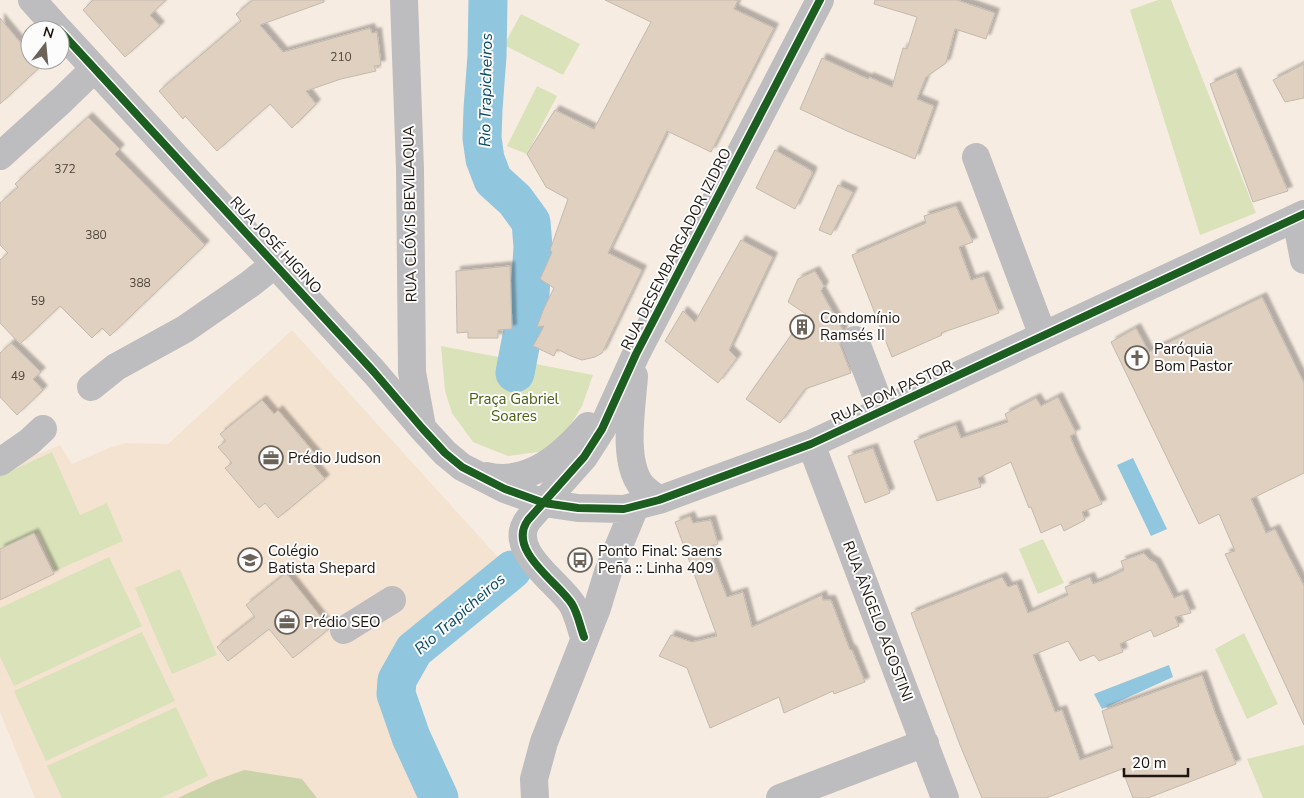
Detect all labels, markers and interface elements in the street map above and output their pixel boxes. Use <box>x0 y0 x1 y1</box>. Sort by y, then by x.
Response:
north arrow <box>20 20 70 70</box>
text: N <box>41 22 56 44</box>
water label: Rio Trapicheiros <box>474 33 498 147</box>
house number: 210 <box>330 49 352 65</box>
street label: RUA CLÓVIS BEVILAQUA <box>397 125 422 303</box>
street label: RUA DESEMBARGADOR IZIDRO <box>616 144 736 354</box>
house number: 372 <box>54 161 76 177</box>
street label: RUA JOSÉ HIGINO <box>226 192 326 298</box>
house number: 380 <box>85 227 107 243</box>
house number: 388 <box>129 275 151 291</box>
house number: 59 <box>31 293 45 309</box>
place label: Condomínio Ramsés II <box>820 308 900 345</box>
building icon: Condomínio Ramsés II <box>789 314 815 340</box>
place label: Paróquia Bom Pastor <box>1154 339 1233 376</box>
church icon: Paróquia Bom Pastor <box>1124 345 1150 371</box>
street label: RUA BOM PASTOR <box>828 355 956 429</box>
house number: 49 <box>11 368 25 384</box>
park label: Praça Gabriel Soares <box>469 389 560 426</box>
office icon: Prédio Judson <box>258 445 284 471</box>
place label: Prédio Judson <box>288 448 381 468</box>
street label: RUA ÂNGELO AGOSTINI <box>838 538 918 704</box>
place label: Colégio Batista Shepard <box>268 541 375 578</box>
place label: Ponto Final: Saens Peña :: Linha 409 <box>598 541 722 578</box>
school or university icon: Colégio Batista Shepard <box>237 547 263 573</box>
bus stop icon: Ponto Final: Saens Peña :: Linha 409 <box>567 547 593 573</box>
water label: Rio Trapicheiros <box>410 568 510 660</box>
office icon: Prédio SEO <box>274 609 300 635</box>
place label: Prédio SEO <box>304 612 380 632</box>
scale bar <box>1124 746 1188 778</box>
text: 20 m <box>1132 753 1167 773</box>

